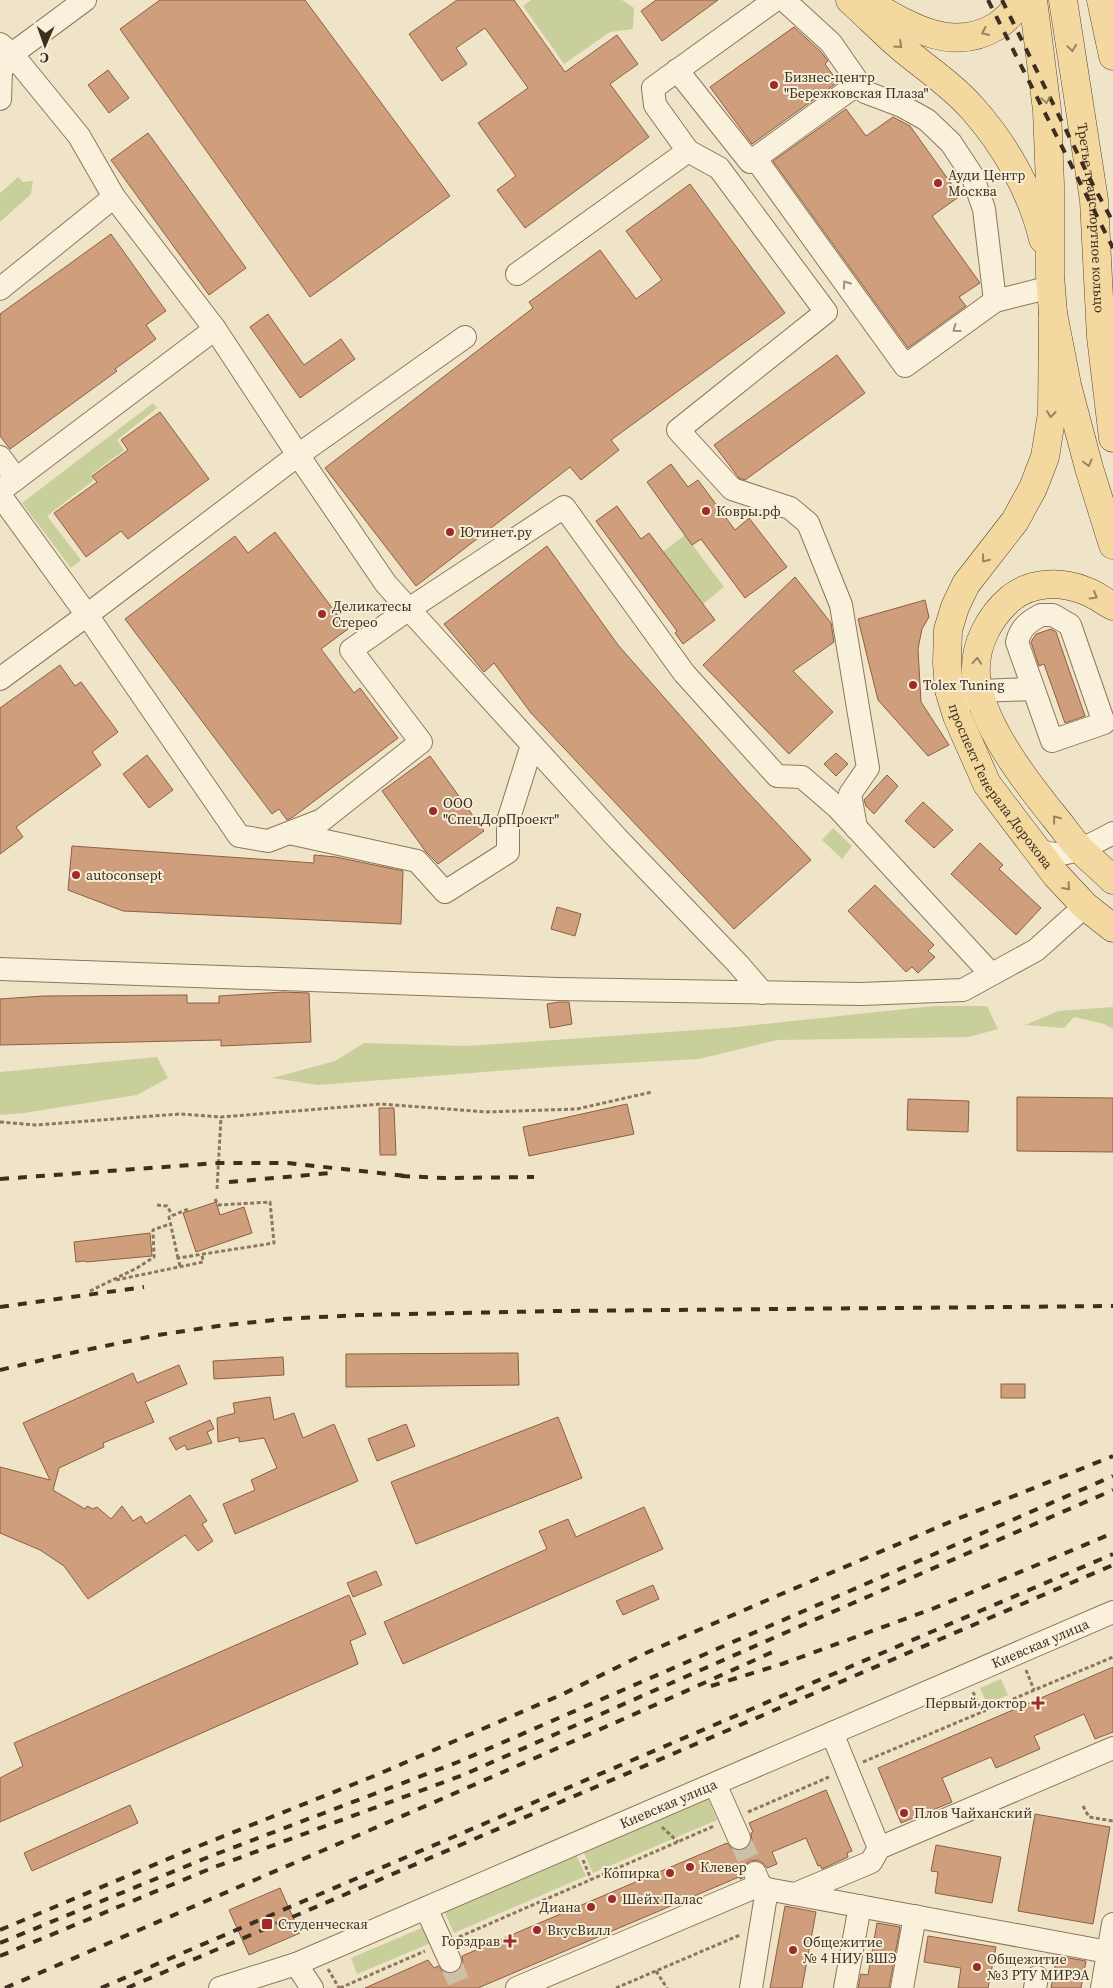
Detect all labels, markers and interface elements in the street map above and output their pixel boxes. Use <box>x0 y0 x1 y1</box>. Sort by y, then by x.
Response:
north arrow <box>20 20 70 70</box>
one-way arrow <box>981 25 990 35</box>
one-way arrow <box>893 39 902 48</box>
one-way arrow <box>1066 44 1077 52</box>
text: С <box>40 48 49 68</box>
place label: Бизнес-центр "Бережковская Плаза" <box>784 67 929 103</box>
marker: Бизнес-центр "Бережковская Плаза" <box>768 79 780 91</box>
one-way arrow <box>1040 97 1051 105</box>
street label: Третье транспортное кольцо <box>1072 122 1110 314</box>
place label: Ауди Центр Москва <box>948 165 1025 201</box>
marker: Ауди Центр Москва <box>932 177 944 189</box>
one-way arrow <box>843 281 852 290</box>
one-way arrow <box>952 323 961 332</box>
one-way arrow <box>1046 411 1057 419</box>
one-way arrow <box>1082 459 1092 467</box>
place label: Ковры.рф <box>716 501 781 521</box>
marker: Ковры.рф <box>700 505 712 517</box>
place label: Ютинет.ру <box>460 522 533 542</box>
marker: Ютинет.ру <box>444 526 456 538</box>
one-way arrow <box>982 553 990 562</box>
one-way arrow <box>1089 589 1098 599</box>
place label: Деликатесы Стерео <box>332 596 412 632</box>
marker: Деликатесы Стерео <box>316 608 328 620</box>
one-way arrow <box>971 657 982 665</box>
place label: Tolex Tuning <box>923 675 1004 695</box>
marker: Tolex Tuning <box>907 679 919 691</box>
street label: проспект Генерала Дорохова <box>944 701 1058 874</box>
place label: ООО "СпецДорПроект" <box>443 793 559 829</box>
marker: ООО "СпецДорПроект" <box>427 805 439 817</box>
one-way arrow <box>1053 816 1061 825</box>
place label: autoconsept <box>86 865 163 885</box>
marker: autoconsept <box>70 869 82 881</box>
one-way arrow <box>1061 881 1070 890</box>
street label: Киевская улица <box>988 1613 1093 1673</box>
place label: Первый доктор <box>925 1693 1027 1713</box>
marker: Первый доктор <box>1031 1696 1045 1710</box>
street label: Киевская улица <box>616 1774 721 1833</box>
place label: Плов Чайханский <box>914 1803 1032 1823</box>
marker: Плов Чайханский <box>898 1807 910 1819</box>
place label: Клевер <box>700 1857 747 1877</box>
marker: Клевер <box>684 1861 696 1873</box>
place label: Копирка <box>603 1863 661 1883</box>
marker: Копирка <box>664 1867 676 1879</box>
place label: Шейх Палас <box>622 1889 703 1909</box>
marker: Шейх Палас <box>606 1893 618 1905</box>
place label: Диана <box>539 1897 582 1917</box>
marker: Диана <box>585 1901 597 1913</box>
place label: Студенческая <box>278 1914 368 1934</box>
marker: Студенческая <box>260 1917 274 1931</box>
place label: ВкусВилл <box>547 1920 611 1940</box>
marker: ВкусВилл <box>531 1924 543 1936</box>
place label: Горздрав <box>441 1931 500 1951</box>
place label: Общежитие № 4 НИУ ВШЭ <box>803 1932 897 1968</box>
marker: Горздрав <box>504 1935 516 1947</box>
marker: Общежитие № 4 НИУ ВШЭ <box>787 1944 799 1956</box>
place label: Общежитие №3 РТУ МИРЭА <box>987 1949 1090 1985</box>
marker: Общежитие №3 РТУ МИРЭА <box>971 1961 983 1973</box>

